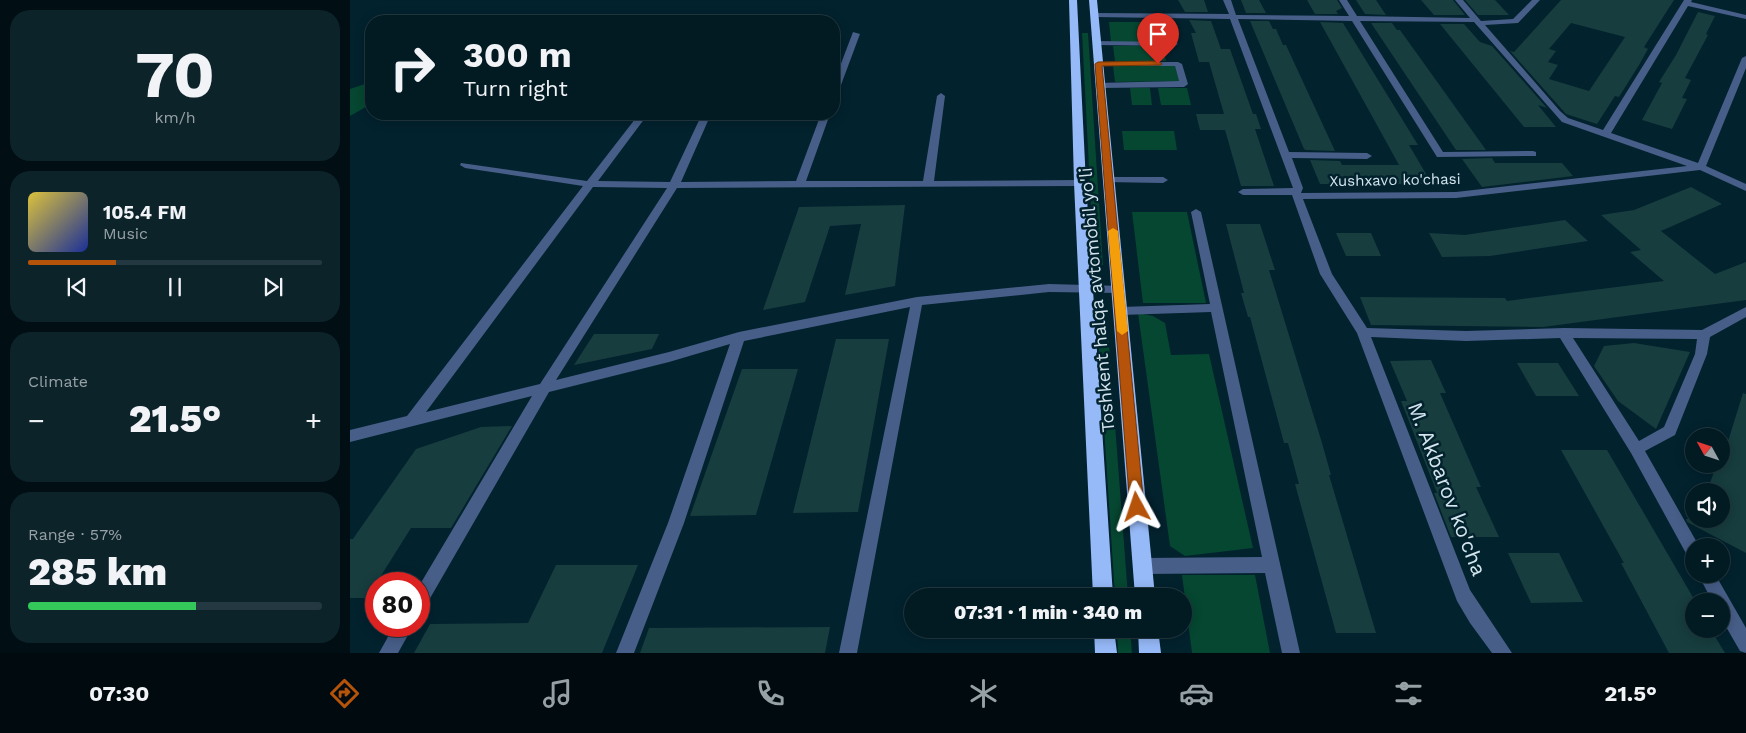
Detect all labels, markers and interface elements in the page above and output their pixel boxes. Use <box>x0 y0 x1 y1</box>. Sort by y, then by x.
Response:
pin <box>1137 13 1179 64</box>
icon: arrive <box>1144 20 1172 48</box>
text: 300 m <box>463 34 572 76</box>
icon: right <box>380 35 445 100</box>
text: 70 <box>135 37 215 113</box>
text: Turn right <box>463 76 568 101</box>
text: km/h <box>154 108 196 127</box>
street label: Toshkent halqa avtomobil yo'li <box>1074 167 1119 433</box>
street label: Xushxavo ko'chasi <box>1329 170 1461 190</box>
text: 105.4 FM <box>103 201 186 224</box>
text: Music <box>103 224 148 243</box>
icon: previous <box>63 273 91 301</box>
icon: pause <box>161 273 189 301</box>
icon: next <box>259 273 287 301</box>
text: Climate <box>28 372 88 391</box>
text: 21.5° <box>129 397 221 441</box>
street label: M. Akbarov ko'cha <box>1403 398 1492 579</box>
text: − <box>28 404 45 437</box>
text: + <box>305 404 322 437</box>
north arrow <box>1685 428 1730 472</box>
map controls <box>1685 428 1730 638</box>
position arrow <box>1110 480 1162 532</box>
button: sound <box>1685 483 1730 528</box>
text: Range · 57% <box>28 525 122 544</box>
button: + <box>1685 538 1730 583</box>
text: 285 km <box>28 550 167 594</box>
speed limit sign: 80 <box>365 572 430 637</box>
button: − <box>1685 593 1730 638</box>
text: 07:31 · 1 min · 340 m <box>954 601 1142 624</box>
icon: directions <box>327 676 362 711</box>
icon: music <box>540 676 575 711</box>
icon: phone <box>753 676 788 711</box>
icon: climate <box>966 676 1001 711</box>
icon: car <box>1179 676 1214 711</box>
icon: filters <box>1391 676 1426 711</box>
text: 07:30 <box>89 681 149 706</box>
text: 21.5° <box>1604 681 1657 706</box>

